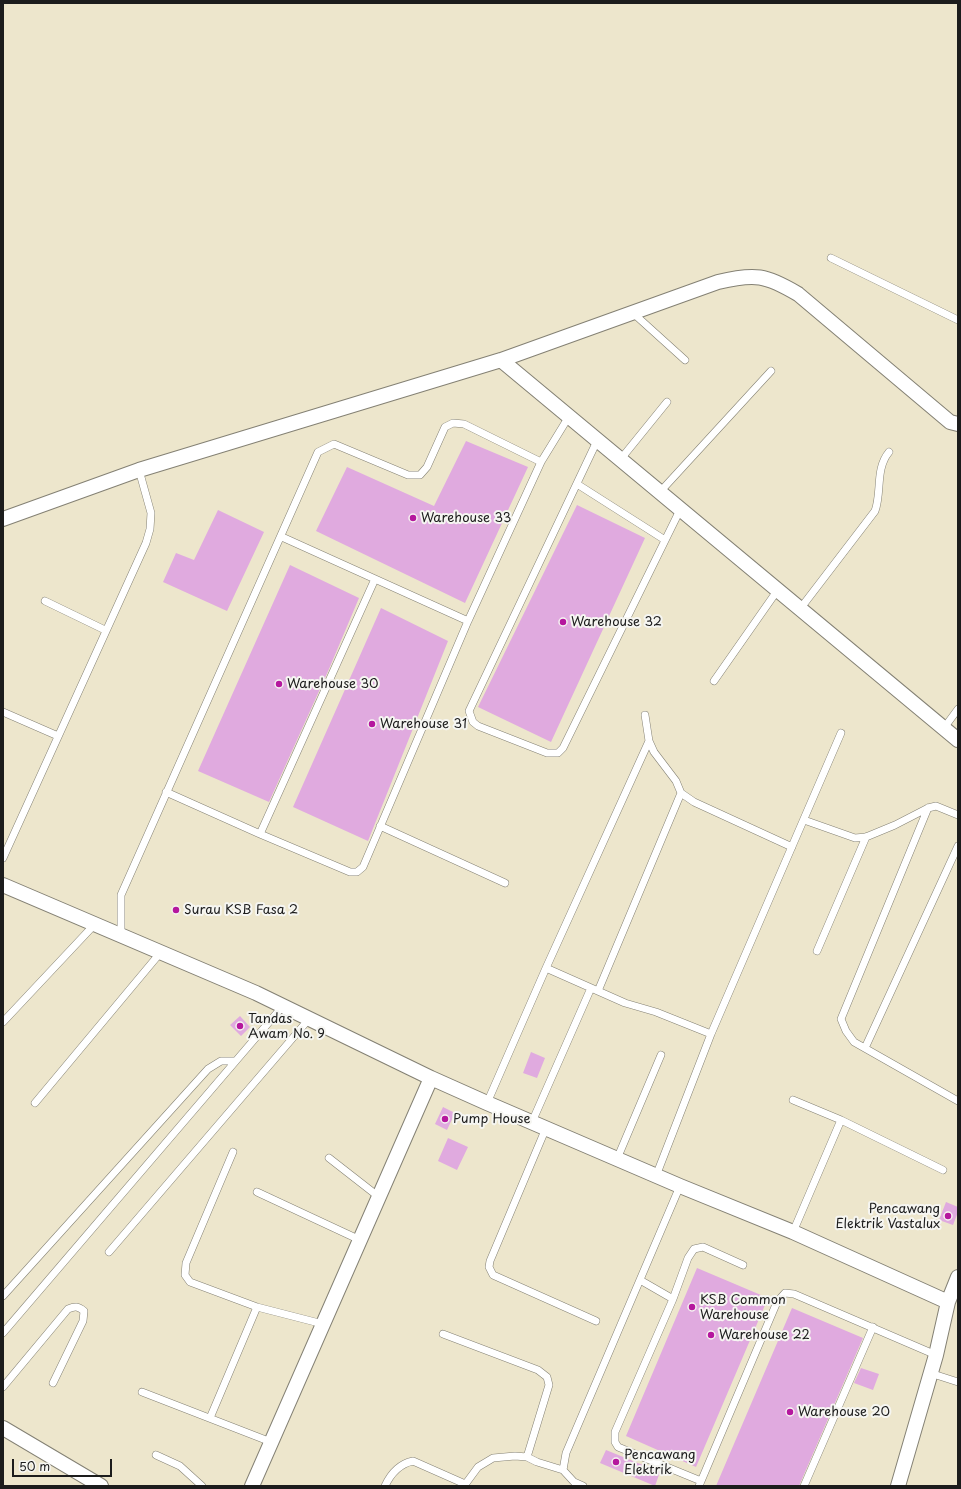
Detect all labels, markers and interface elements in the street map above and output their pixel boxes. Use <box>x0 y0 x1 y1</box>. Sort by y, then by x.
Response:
place label: Warehouse 33 <box>421 510 511 526</box>
marker: Warehouse 33 <box>408 513 418 523</box>
place label: Warehouse 32 <box>571 614 662 630</box>
marker: Warehouse 32 <box>558 617 568 627</box>
place label: Warehouse 30 <box>287 676 378 692</box>
marker: Warehouse 30 <box>274 679 284 689</box>
place label: Warehouse 31 <box>380 716 467 732</box>
marker: Warehouse 31 <box>367 719 377 729</box>
place label: Surau KSB Fasa 2 <box>184 902 298 918</box>
marker: Surau KSB Fasa 2 <box>171 905 181 915</box>
place label: Tandas Awam No. 9 <box>248 1011 325 1042</box>
marker: Tandas Awam No. 9 <box>235 1021 245 1031</box>
place label: Pump House <box>453 1111 531 1127</box>
marker: Pump House <box>440 1114 450 1124</box>
place label: Pencawang Elektrik Vastalux <box>835 1201 940 1232</box>
marker: Pencawang Elektrik Vastalux <box>943 1211 953 1221</box>
place label: KSB Common Warehouse <box>700 1292 786 1323</box>
marker: KSB Common Warehouse <box>687 1302 697 1312</box>
place label: Warehouse 22 <box>719 1327 810 1343</box>
marker: Warehouse 22 <box>706 1330 716 1340</box>
place label: Warehouse 20 <box>798 1404 890 1420</box>
marker: Warehouse 20 <box>785 1407 795 1417</box>
place label: Pencawang Elektrik <box>624 1447 696 1478</box>
scale bar <box>14 1451 114 1477</box>
text: 50 m <box>19 1457 50 1475</box>
marker: Pencawang Elektrik <box>611 1457 621 1467</box>

